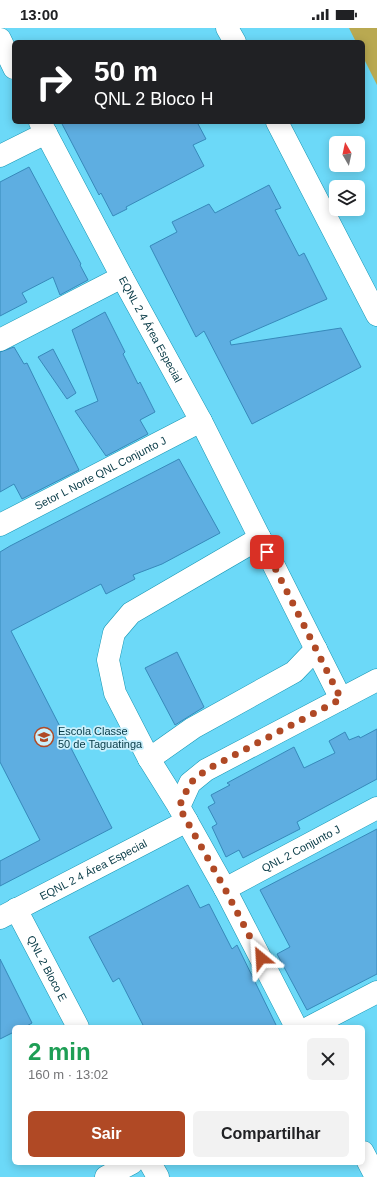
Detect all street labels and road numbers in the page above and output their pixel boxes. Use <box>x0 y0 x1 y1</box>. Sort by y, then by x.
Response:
street label: EQNL 2 4 Área Especial <box>117 274 185 384</box>
street label: Setor L Norte QNL Conjunto J <box>33 434 168 512</box>
street label: QNL 2 Conjunto J <box>260 823 342 874</box>
street label: EQNL 2 4 Área Especial <box>38 837 149 902</box>
street label: QNL 2 Bloco E <box>25 933 69 1003</box>

